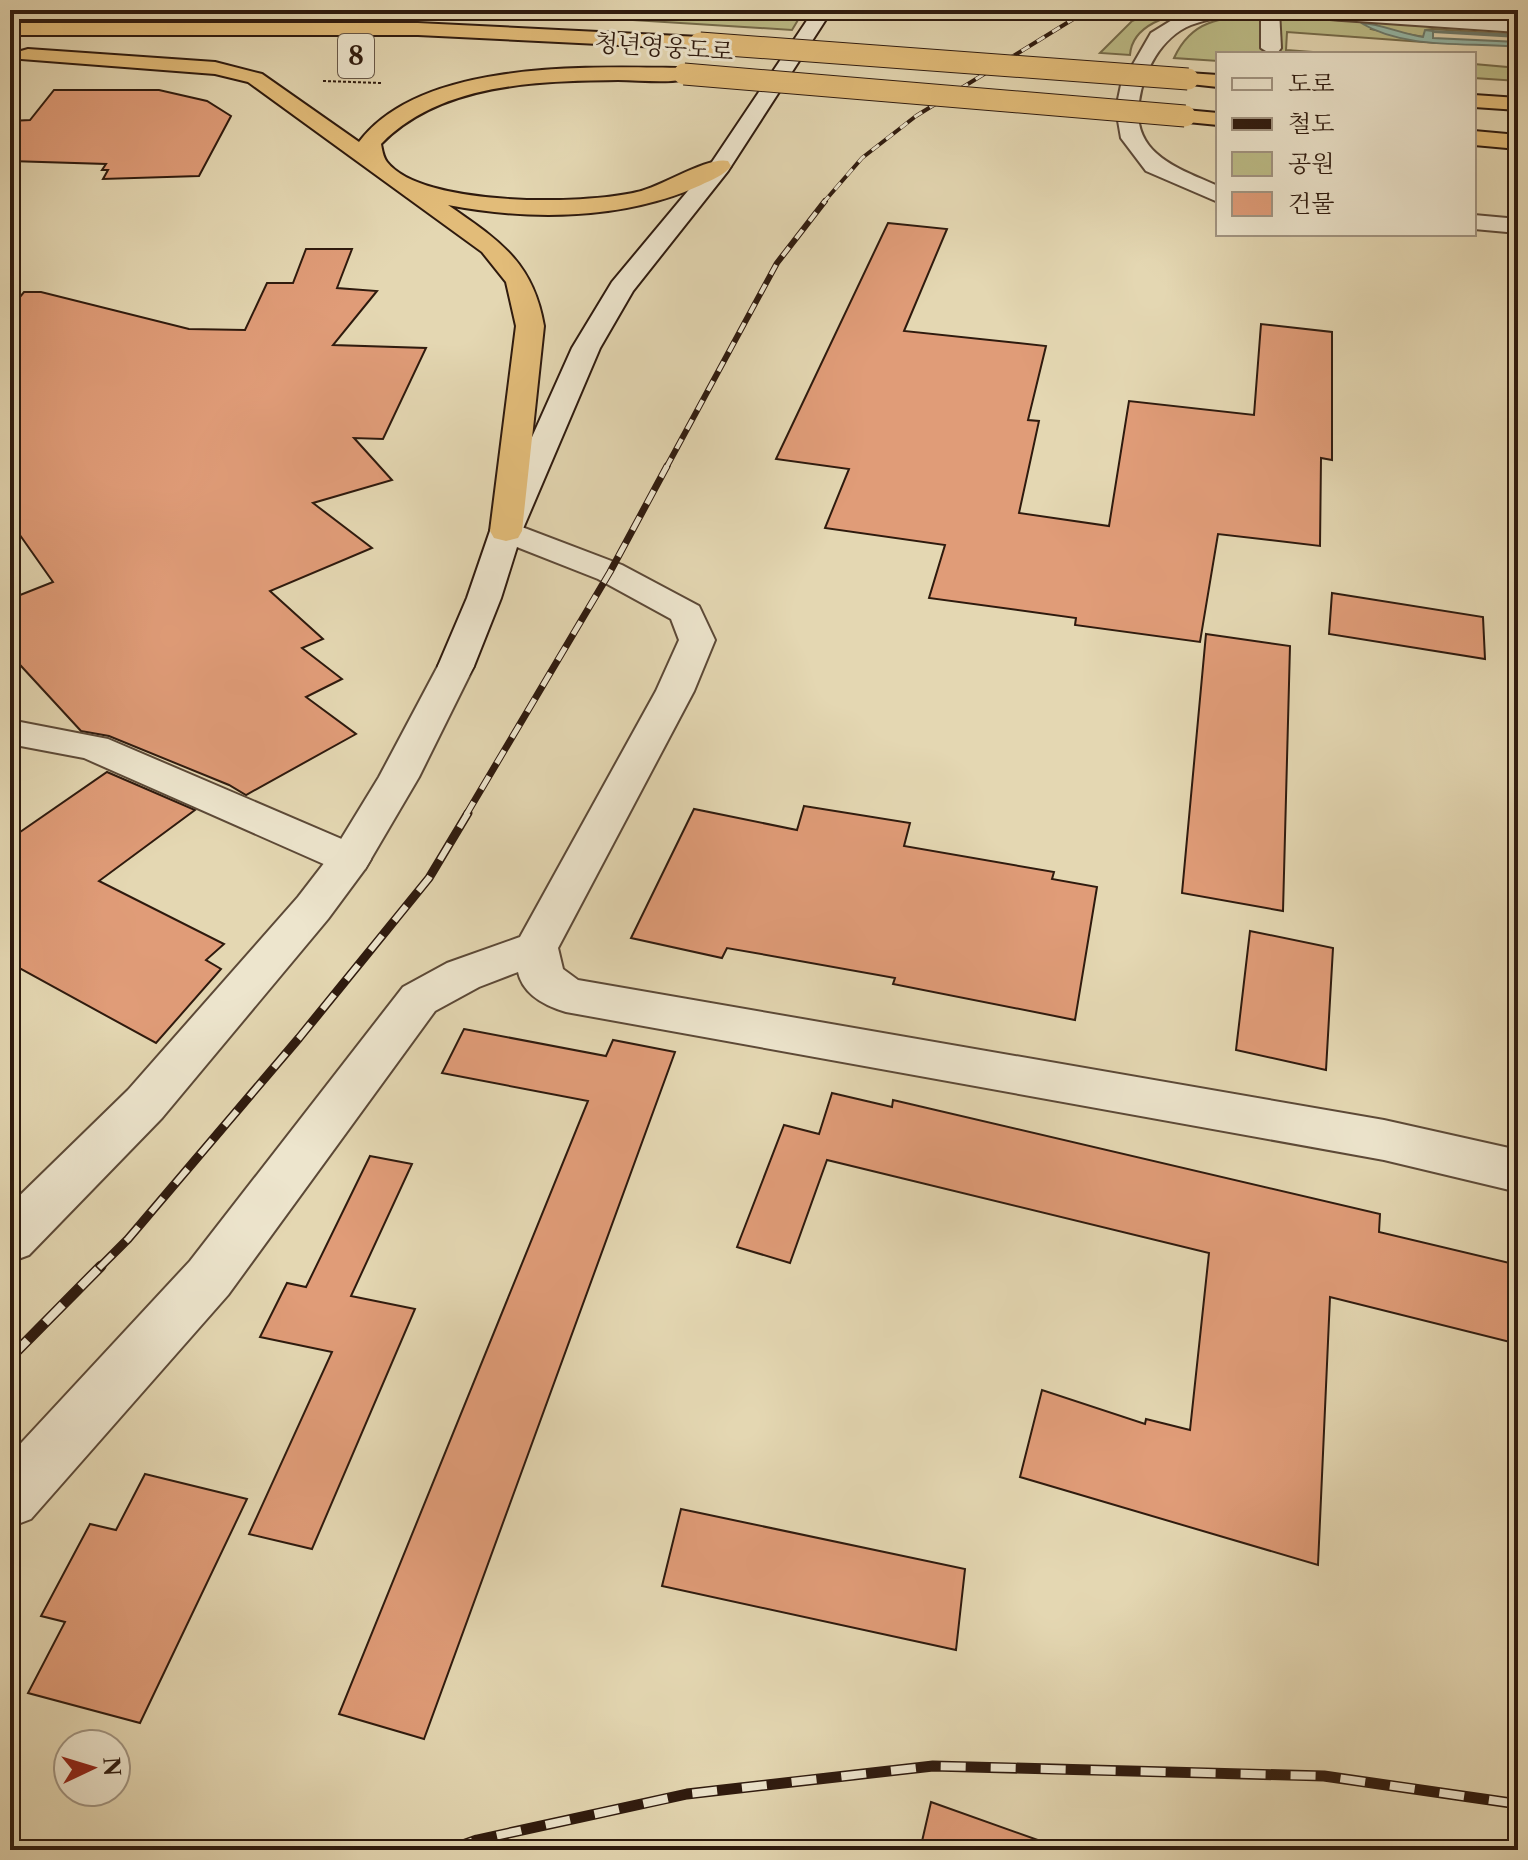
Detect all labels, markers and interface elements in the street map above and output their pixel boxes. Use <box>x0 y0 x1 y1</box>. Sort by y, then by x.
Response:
street label: 청년영웅도로 <box>594 28 734 66</box>
road number: 8 <box>338 34 374 78</box>
legend <box>1216 52 1476 236</box>
text: 도로 <box>1288 69 1334 98</box>
text: 철도 <box>1288 109 1334 138</box>
text: 공원 <box>1288 149 1334 178</box>
text: 건물 <box>1288 189 1334 218</box>
north arrow <box>52 1728 132 1808</box>
text: N <box>97 1756 126 1777</box>

